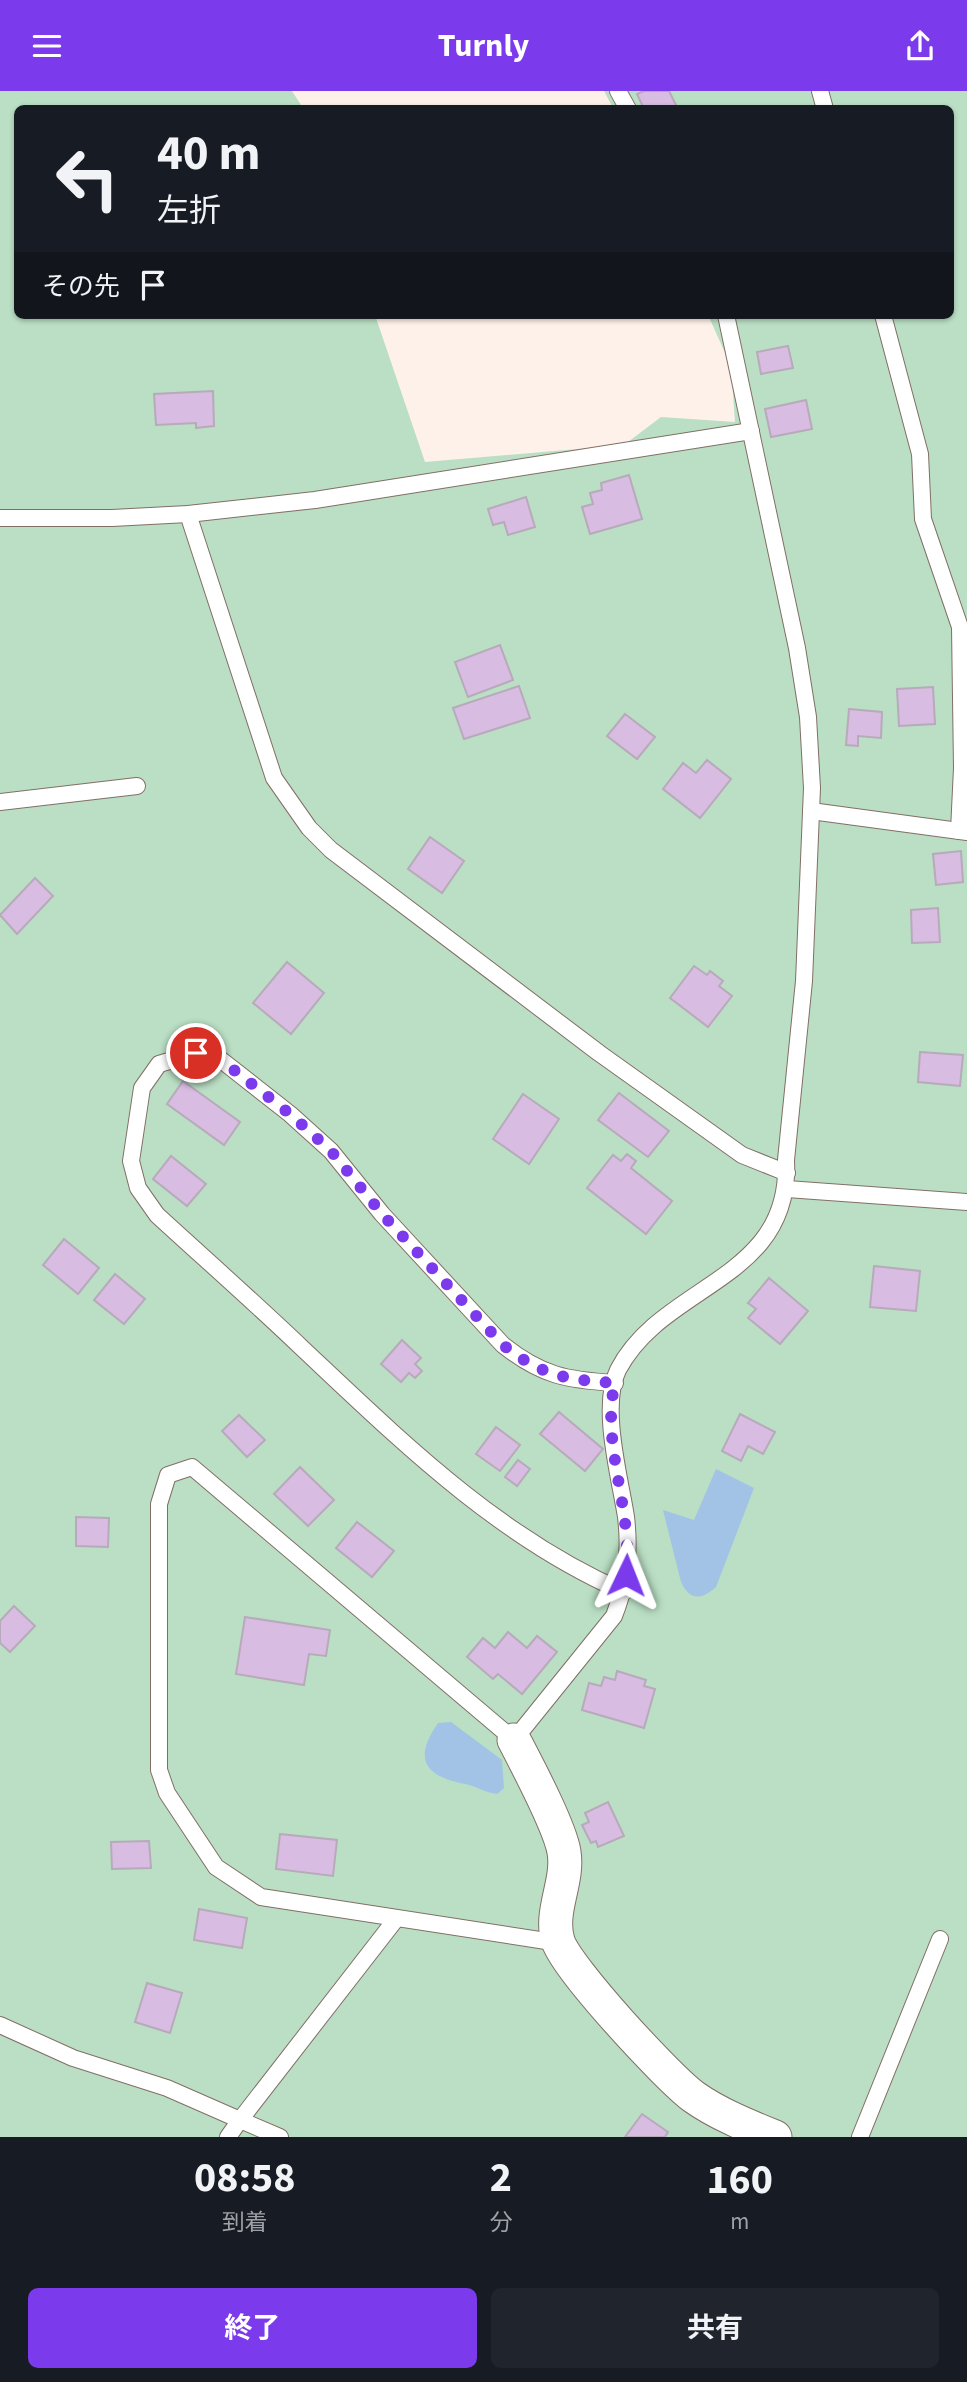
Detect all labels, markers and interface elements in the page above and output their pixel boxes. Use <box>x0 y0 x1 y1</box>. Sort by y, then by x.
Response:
text: Turnly <box>438 23 529 69</box>
icon: menu <box>28 27 66 65</box>
icon: share <box>901 27 939 65</box>
text: 40 m <box>157 119 261 189</box>
icon: left <box>42 133 133 224</box>
text: 左折 <box>157 188 221 234</box>
icon: arrive <box>134 266 172 304</box>
text: その先 <box>42 268 120 305</box>
pin <box>166 1023 226 1083</box>
icon: arrive <box>177 1034 215 1072</box>
position arrow <box>589 1538 663 1612</box>
text: 08:58 <box>194 2148 295 2208</box>
text: 2 <box>490 2148 512 2208</box>
text: 160 <box>706 2150 773 2210</box>
text: m <box>730 2205 749 2238</box>
text: 到着 <box>222 2206 268 2239</box>
text: 分 <box>489 2206 512 2239</box>
button: 終了 <box>28 2288 477 2368</box>
button: 共有 <box>491 2288 939 2368</box>

